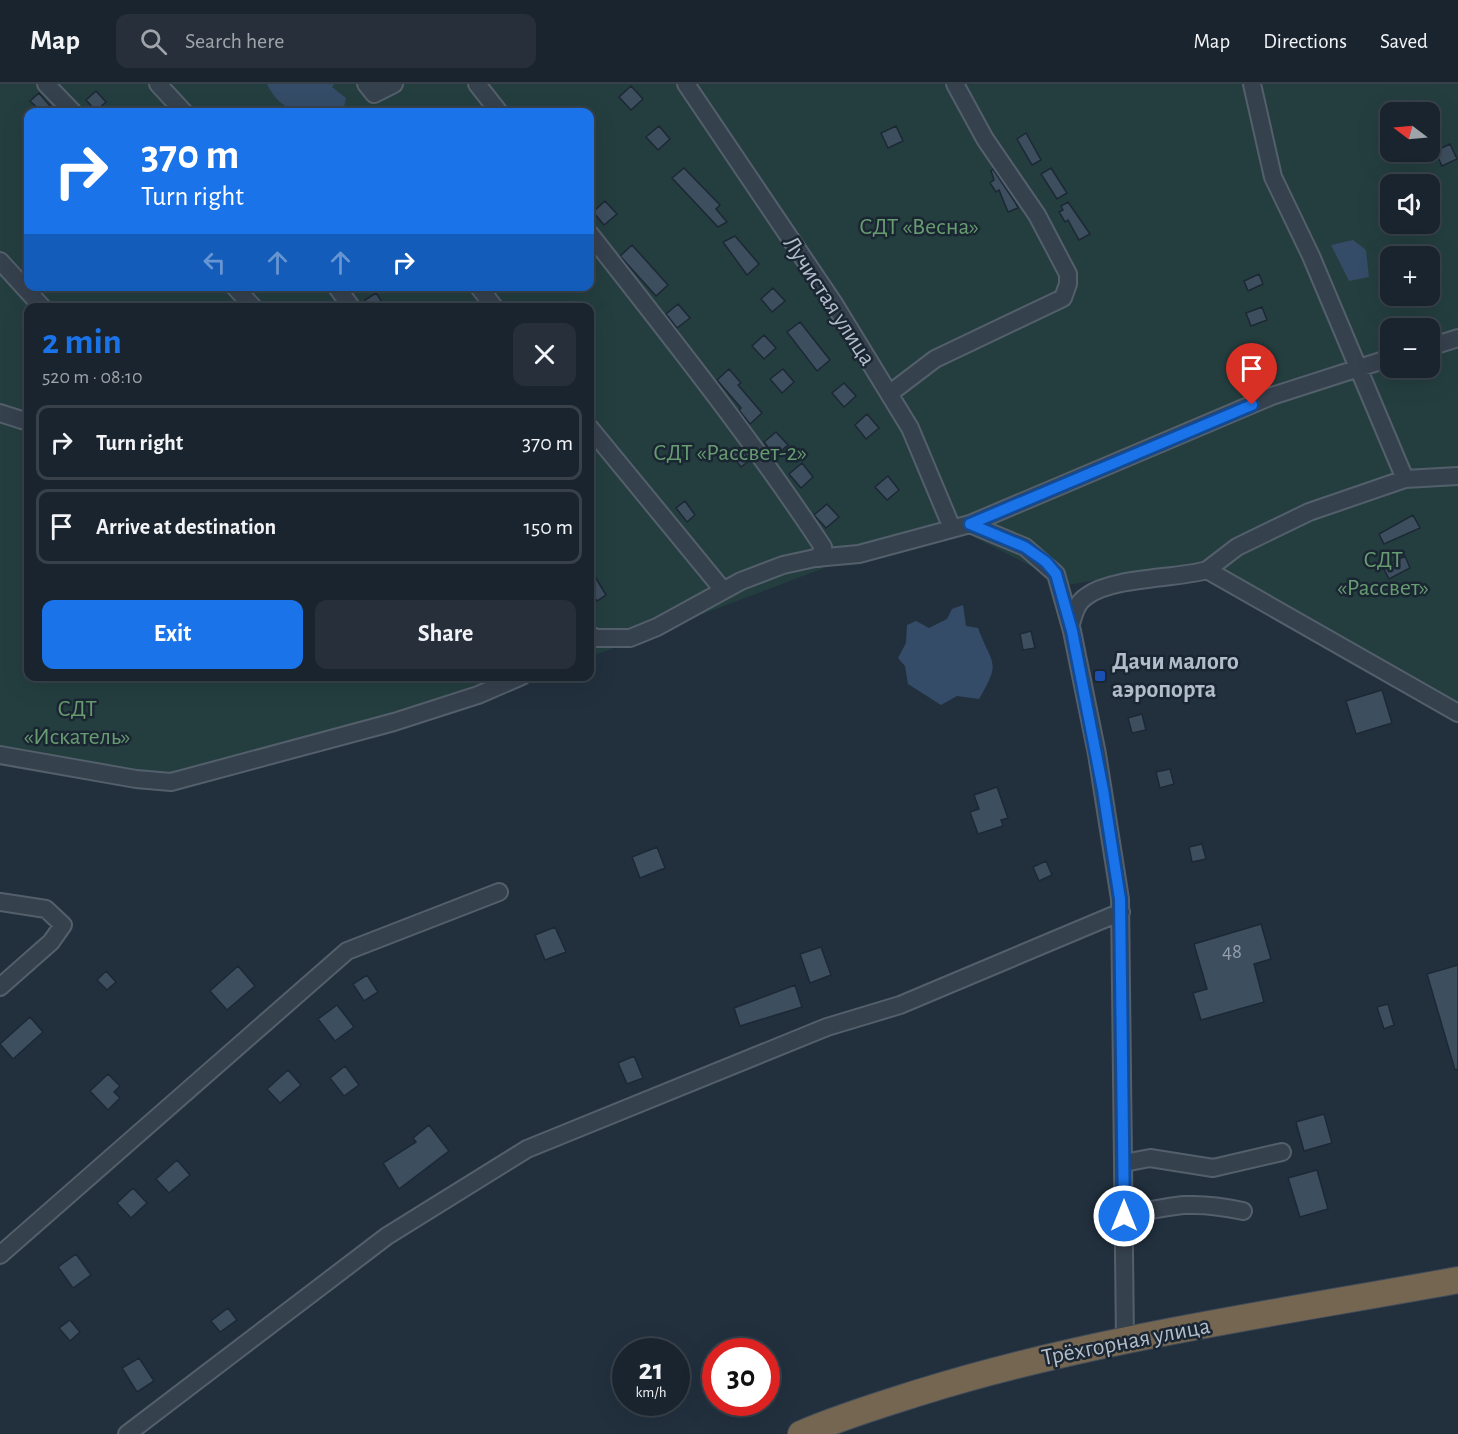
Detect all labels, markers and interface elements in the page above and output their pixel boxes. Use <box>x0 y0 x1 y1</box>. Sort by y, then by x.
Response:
search box <box>116 14 536 68</box>
icon: search <box>137 25 170 58</box>
text: Map <box>30 27 80 55</box>
text: Search here <box>185 30 284 52</box>
text: Map <box>1194 31 1230 52</box>
text: Directions <box>1263 31 1347 52</box>
text: Saved <box>1380 31 1428 52</box>
north arrow <box>1380 102 1440 162</box>
map controls <box>1380 102 1440 378</box>
icon: right <box>42 132 120 210</box>
text: 370 m <box>141 134 239 176</box>
button: sound <box>1380 174 1440 234</box>
text: Turn right <box>141 183 244 210</box>
park label: СДТ «Весна» <box>859 215 979 239</box>
street label: Лучистая улица <box>778 232 880 370</box>
icon: left <box>198 246 231 279</box>
icon: ahead <box>261 246 294 279</box>
icon: ahead <box>324 246 357 279</box>
icon: right <box>387 246 420 279</box>
button: + <box>1380 246 1440 306</box>
button: − <box>1380 318 1440 378</box>
button: close <box>513 323 576 386</box>
text: 2 min <box>42 324 122 360</box>
pin <box>1226 343 1277 405</box>
icon: arrive <box>1235 352 1268 385</box>
text: 520 m · 08:10 <box>42 367 143 387</box>
icon: right <box>45 426 78 459</box>
text: Turn right <box>96 432 183 454</box>
text: 370 m <box>522 432 573 454</box>
park label: СДТ «Рассвет-2» <box>653 441 807 465</box>
icon: arrive <box>45 510 78 543</box>
text: Arrive at destination <box>96 516 276 538</box>
text: 150 m <box>523 516 573 538</box>
park label: СДТ «Рассвет» <box>1337 548 1429 600</box>
button: Exit <box>42 600 303 669</box>
button: Share <box>315 600 576 669</box>
place label: Дачи малого аэропорта <box>1112 650 1239 702</box>
marker: Дачи малого аэропорта <box>1093 669 1107 683</box>
park label: СДТ «Искатель» <box>24 697 130 749</box>
house number: 48 <box>1222 941 1242 962</box>
position arrow <box>1092 1184 1156 1248</box>
street label: Трёхгорная улица <box>1040 1314 1212 1370</box>
speed limit sign: 30 <box>702 1338 780 1416</box>
text: 21 <box>639 1355 663 1385</box>
text: km/h <box>636 1385 666 1400</box>

